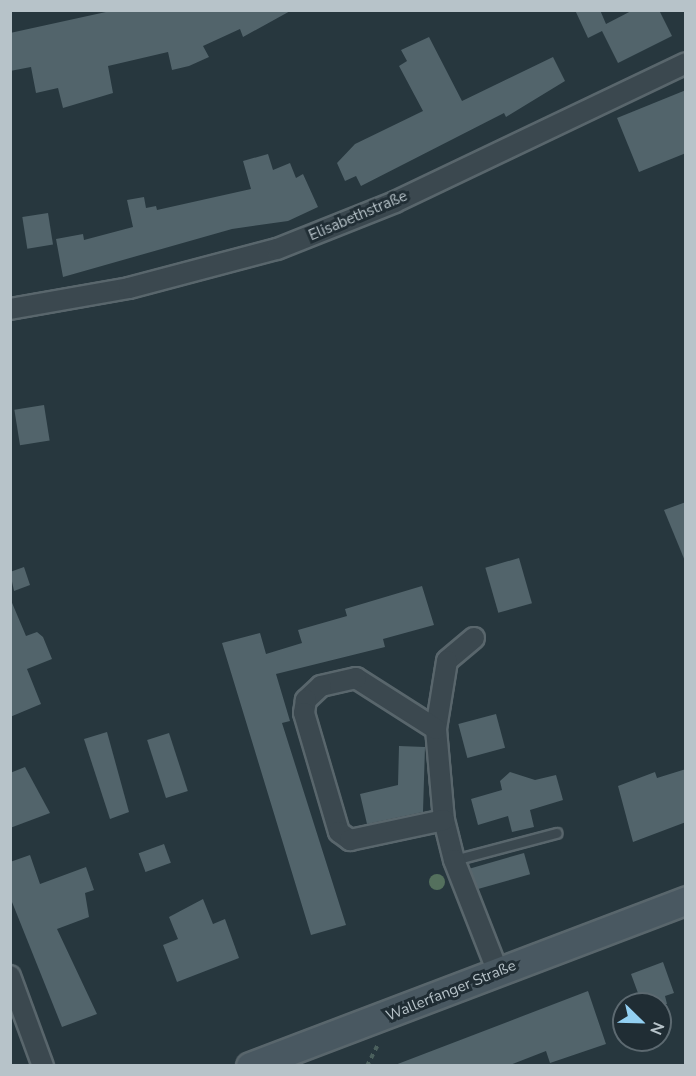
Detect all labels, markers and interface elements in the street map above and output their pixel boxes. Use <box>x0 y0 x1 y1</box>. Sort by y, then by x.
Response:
street label: Elisabethstraße <box>306 187 410 245</box>
street label: Wallerfanger Straße <box>383 957 519 1025</box>
north arrow <box>612 992 672 1052</box>
text: N <box>644 1018 669 1038</box>

